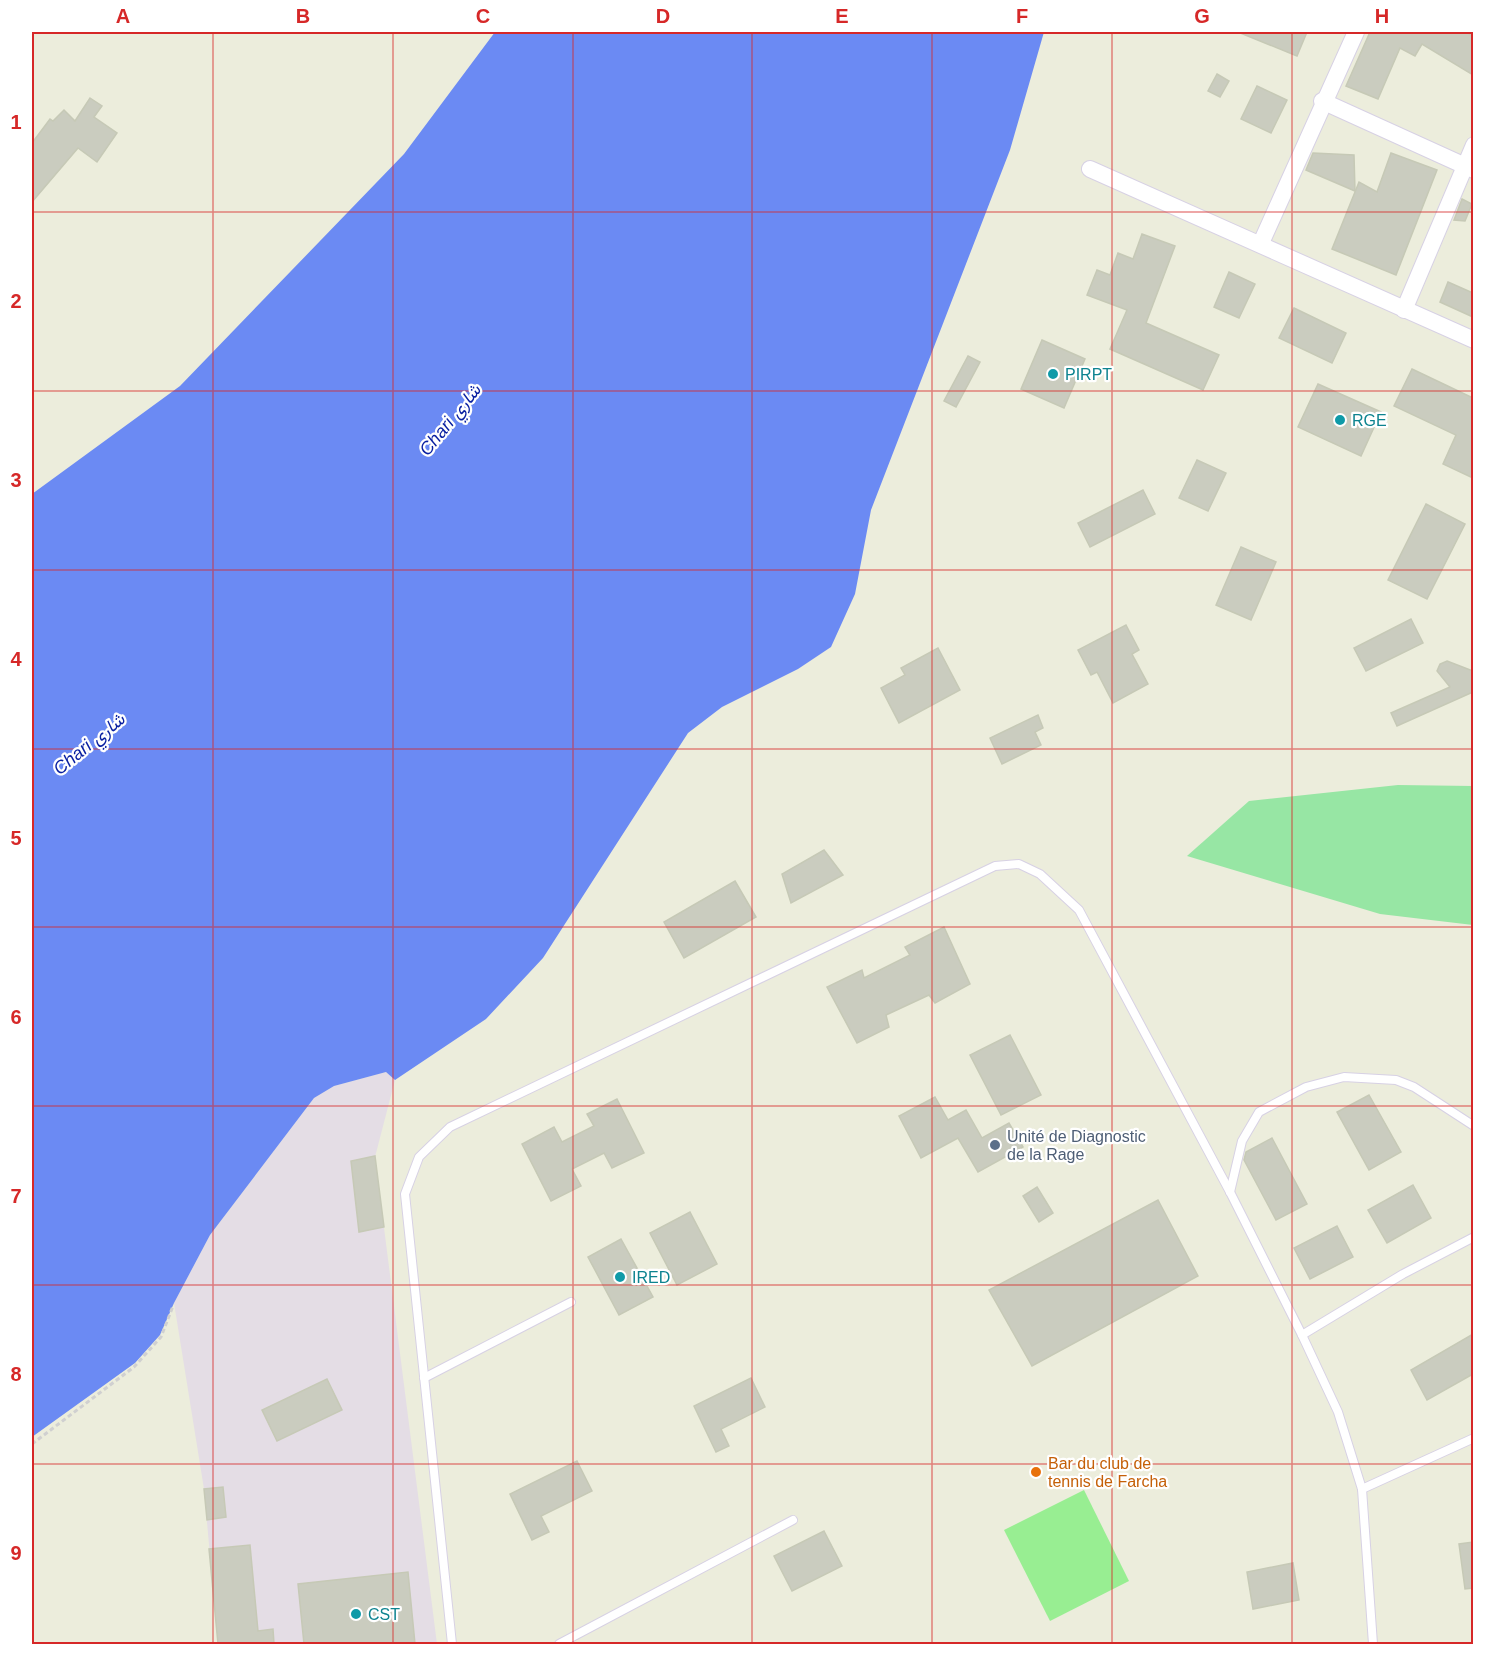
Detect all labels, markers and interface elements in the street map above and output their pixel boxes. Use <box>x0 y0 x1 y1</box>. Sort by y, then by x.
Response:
text: A <box>116 5 130 27</box>
text: B <box>296 5 310 27</box>
text: C <box>476 5 490 27</box>
text: D <box>656 5 670 27</box>
text: E <box>835 5 849 27</box>
text: F <box>1016 5 1028 27</box>
text: G <box>1194 5 1210 27</box>
text: H <box>1375 5 1389 27</box>
text: 1 <box>10 111 22 133</box>
text: 2 <box>10 290 22 312</box>
place label: PIRPT <box>1065 366 1112 383</box>
marker: PIRPT <box>1046 367 1060 381</box>
water label: Chari شاري <box>415 380 489 463</box>
place label: RGE <box>1352 412 1387 429</box>
marker: RGE <box>1333 413 1347 427</box>
text: 3 <box>10 469 22 491</box>
text: 4 <box>10 648 22 670</box>
water label: Chari شاري <box>49 709 132 783</box>
text: 5 <box>10 827 22 849</box>
text: 6 <box>10 1006 22 1028</box>
place label: Unité de Diagnostic de la Rage <box>1007 1128 1146 1163</box>
marker: Unité de Diagnostic de la Rage <box>988 1138 1002 1152</box>
text: 7 <box>10 1185 22 1207</box>
place label: IRED <box>632 1269 670 1286</box>
marker: IRED <box>613 1270 627 1284</box>
text: 8 <box>10 1363 22 1385</box>
place label: Bar du club de tennis de Farcha <box>1048 1455 1167 1490</box>
marker: Bar du club de tennis de Farcha <box>1029 1465 1043 1479</box>
text: 9 <box>10 1542 22 1564</box>
place label: CST <box>368 1606 400 1623</box>
marker: CST <box>349 1607 363 1621</box>

